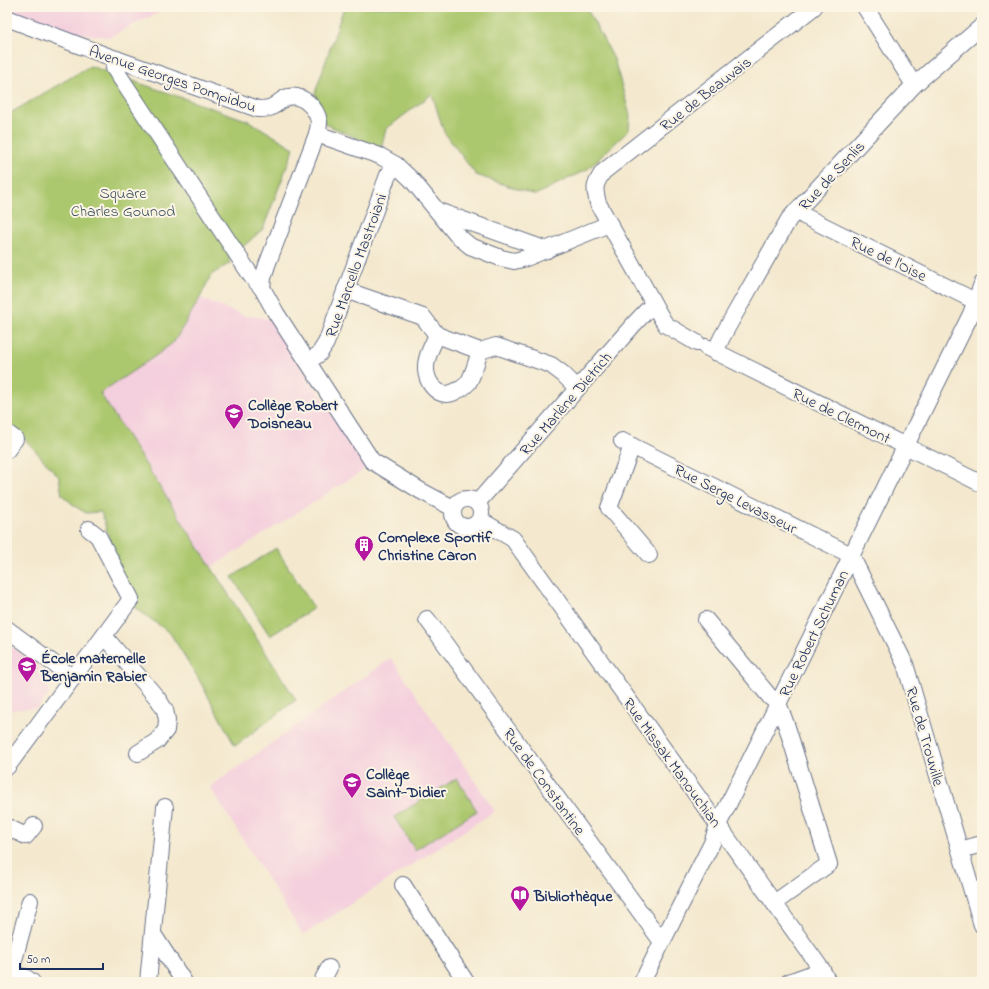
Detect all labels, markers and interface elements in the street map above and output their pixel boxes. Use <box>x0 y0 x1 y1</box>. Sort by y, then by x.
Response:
street label: Avenue Georges Pompidou <box>85 40 259 120</box>
street label: Rue de Beauvais <box>655 51 757 138</box>
street label: Rue de Senlis <box>794 136 871 217</box>
park label: Square Charles Gounod <box>71 182 175 224</box>
street label: Rue Marcello Mastroiani <box>320 190 394 341</box>
street label: Rue de l'Oise <box>846 231 931 289</box>
street label: Rue Marlène Dietrich <box>514 347 619 462</box>
street label: Rue de Clermont <box>788 383 895 451</box>
place label: Collège Robert Doisneau <box>247 394 339 436</box>
school or university icon: Collège Robert Doisneau <box>223 402 245 430</box>
street label: Rue Serge Levasseur <box>669 458 801 541</box>
place label: Complexe Sportif Christine Caron <box>378 526 492 568</box>
building icon: Complexe Sportif Christine Caron <box>353 534 375 562</box>
street label: Rue Robert Schuman <box>774 566 856 702</box>
place label: École maternelle Benjamin Rabier <box>40 647 148 689</box>
school or university icon: École maternelle Benjamin Rabier <box>16 655 38 683</box>
street label: Rue de Trouville <box>898 684 950 790</box>
street label: Rue Missak Manouchian <box>616 693 727 833</box>
street label: Rue de Constantine <box>496 723 591 842</box>
place label: Collège Saint-Didier <box>366 763 447 805</box>
school or university icon: Collège Saint-Didier <box>341 771 363 799</box>
library icon: Bibliothèque <box>509 884 531 912</box>
place label: Bibliothèque <box>533 885 613 909</box>
scale bar <box>20 945 103 971</box>
text: 50 m <box>26 951 50 969</box>

